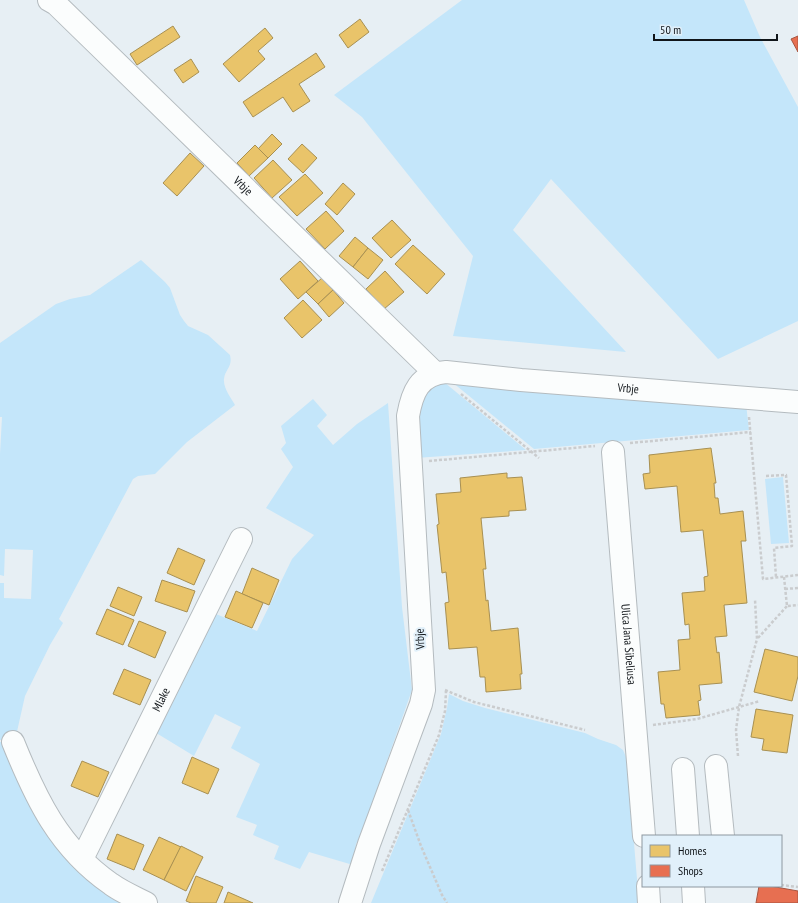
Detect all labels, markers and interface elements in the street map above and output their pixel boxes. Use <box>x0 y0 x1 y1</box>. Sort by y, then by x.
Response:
scale bar <box>654 16 777 42</box>
text: 50 m <box>660 22 681 37</box>
street label: Vrbje <box>230 172 256 198</box>
street label: Vrbje <box>616 380 639 396</box>
street label: Ulica Jana Sibeliusa <box>618 603 640 686</box>
street label: Vrbje <box>411 628 428 651</box>
street label: Mlake <box>149 685 173 714</box>
legend <box>642 835 782 887</box>
text: Homes <box>678 843 706 858</box>
text: Shops <box>678 863 703 878</box>

